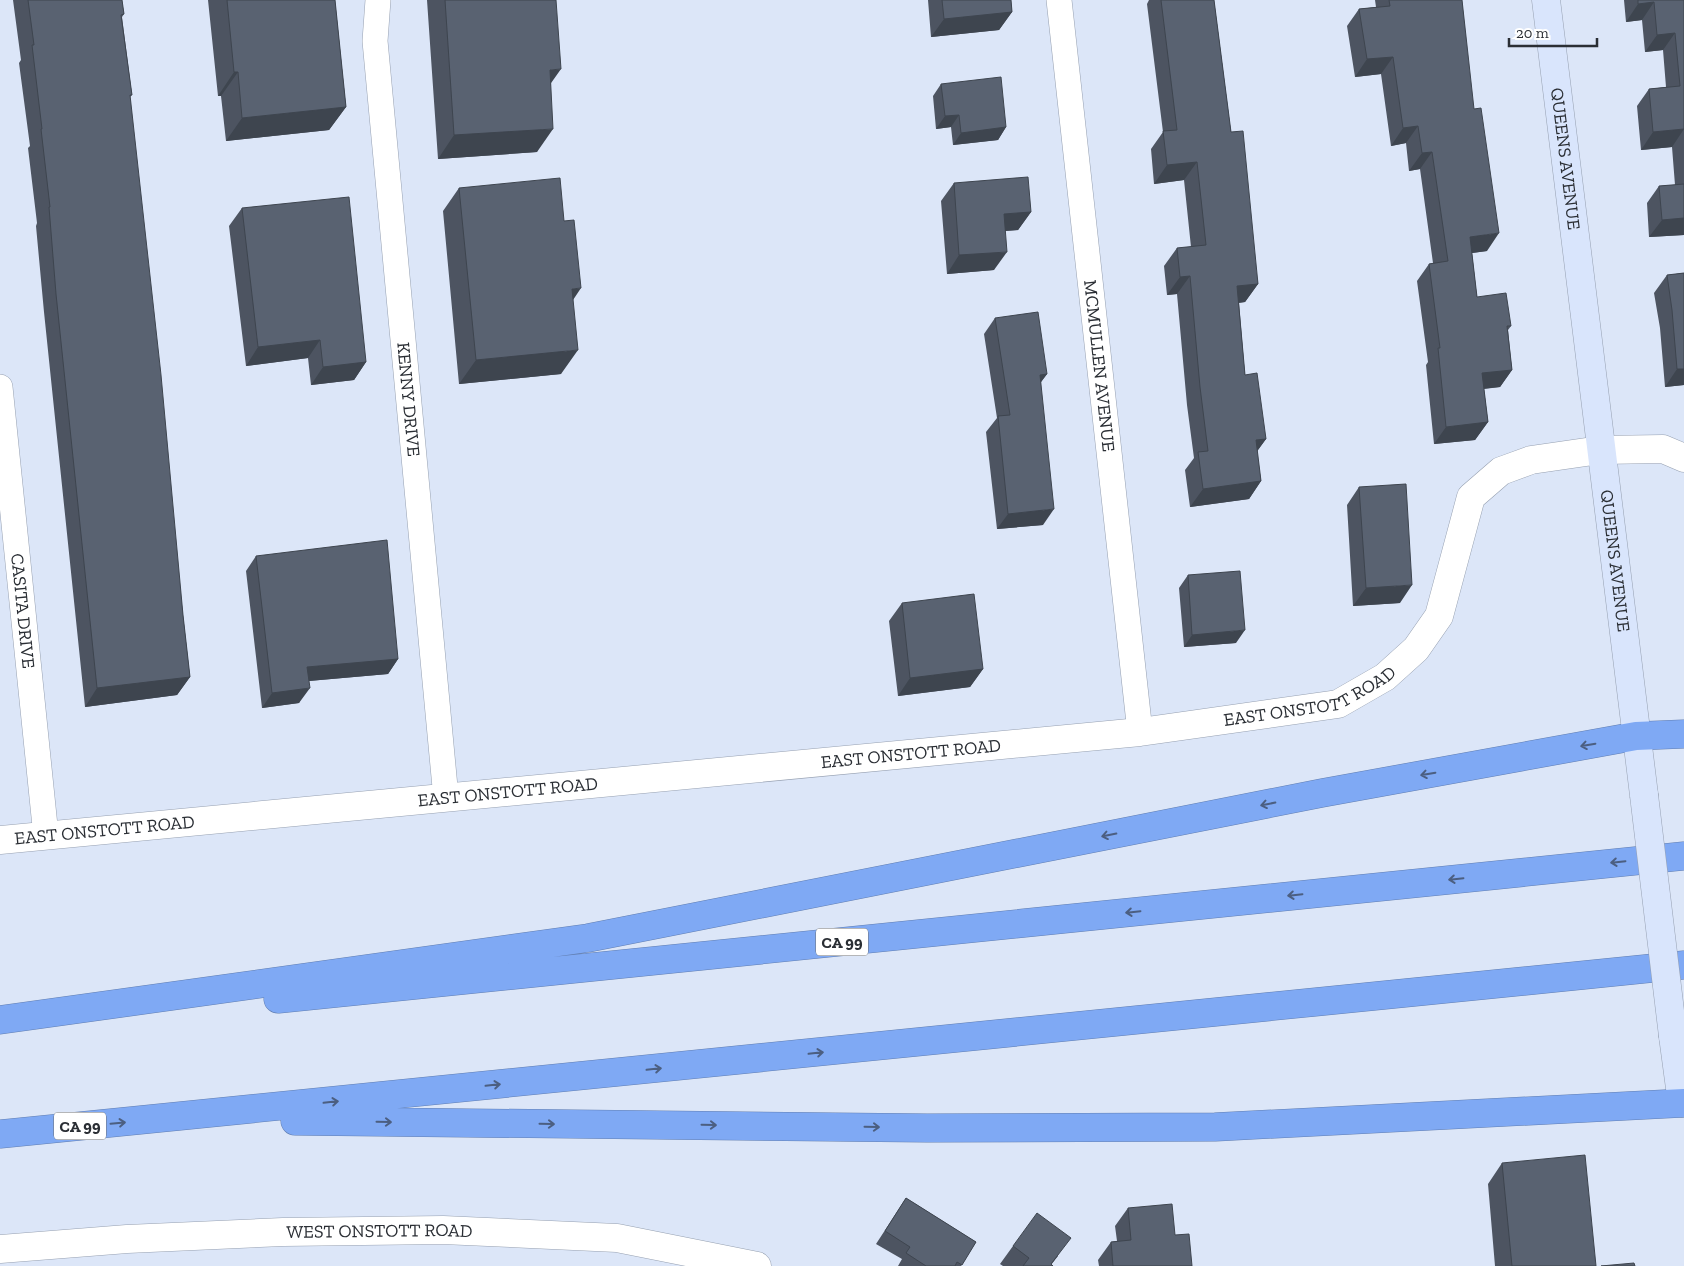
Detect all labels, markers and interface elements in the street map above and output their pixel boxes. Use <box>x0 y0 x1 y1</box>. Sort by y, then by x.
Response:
scale bar <box>1509 15 1596 47</box>
text: 20 m <box>1516 24 1549 42</box>
street label: QUEENS AVENUE <box>1546 86 1585 231</box>
street label: MCMULLEN AVENUE <box>1079 279 1120 453</box>
street label: KENNY DRIVE <box>392 341 425 458</box>
street label: QUEENS AVENUE <box>1595 488 1635 633</box>
street label: CASITA DRIVE <box>6 552 40 670</box>
street label: EAST ONSTOTT ROAD <box>1222 661 1401 731</box>
street label: EAST ONSTOTT ROAD <box>820 734 1002 773</box>
one-way arrow <box>1580 741 1596 750</box>
one-way arrow <box>1420 769 1436 779</box>
street label: EAST ONSTOTT ROAD <box>417 772 599 811</box>
one-way arrow <box>1261 799 1277 809</box>
street label: EAST ONSTOTT ROAD <box>13 811 196 850</box>
one-way arrow <box>1101 831 1117 840</box>
one-way arrow <box>1610 857 1626 867</box>
one-way arrow <box>1449 874 1465 884</box>
one-way arrow <box>1287 890 1303 900</box>
one-way arrow <box>1125 907 1141 917</box>
road number: CA 99 <box>816 929 868 956</box>
one-way arrow <box>808 1048 824 1058</box>
one-way arrow <box>646 1064 662 1074</box>
one-way arrow <box>485 1081 501 1090</box>
one-way arrow <box>323 1097 339 1107</box>
road number: CA 99 <box>54 1112 106 1140</box>
one-way arrow <box>376 1117 392 1127</box>
one-way arrow <box>110 1118 126 1128</box>
one-way arrow <box>539 1119 555 1128</box>
one-way arrow <box>701 1121 717 1130</box>
one-way arrow <box>864 1123 880 1132</box>
street label: WEST ONSTOTT ROAD <box>286 1219 473 1243</box>

